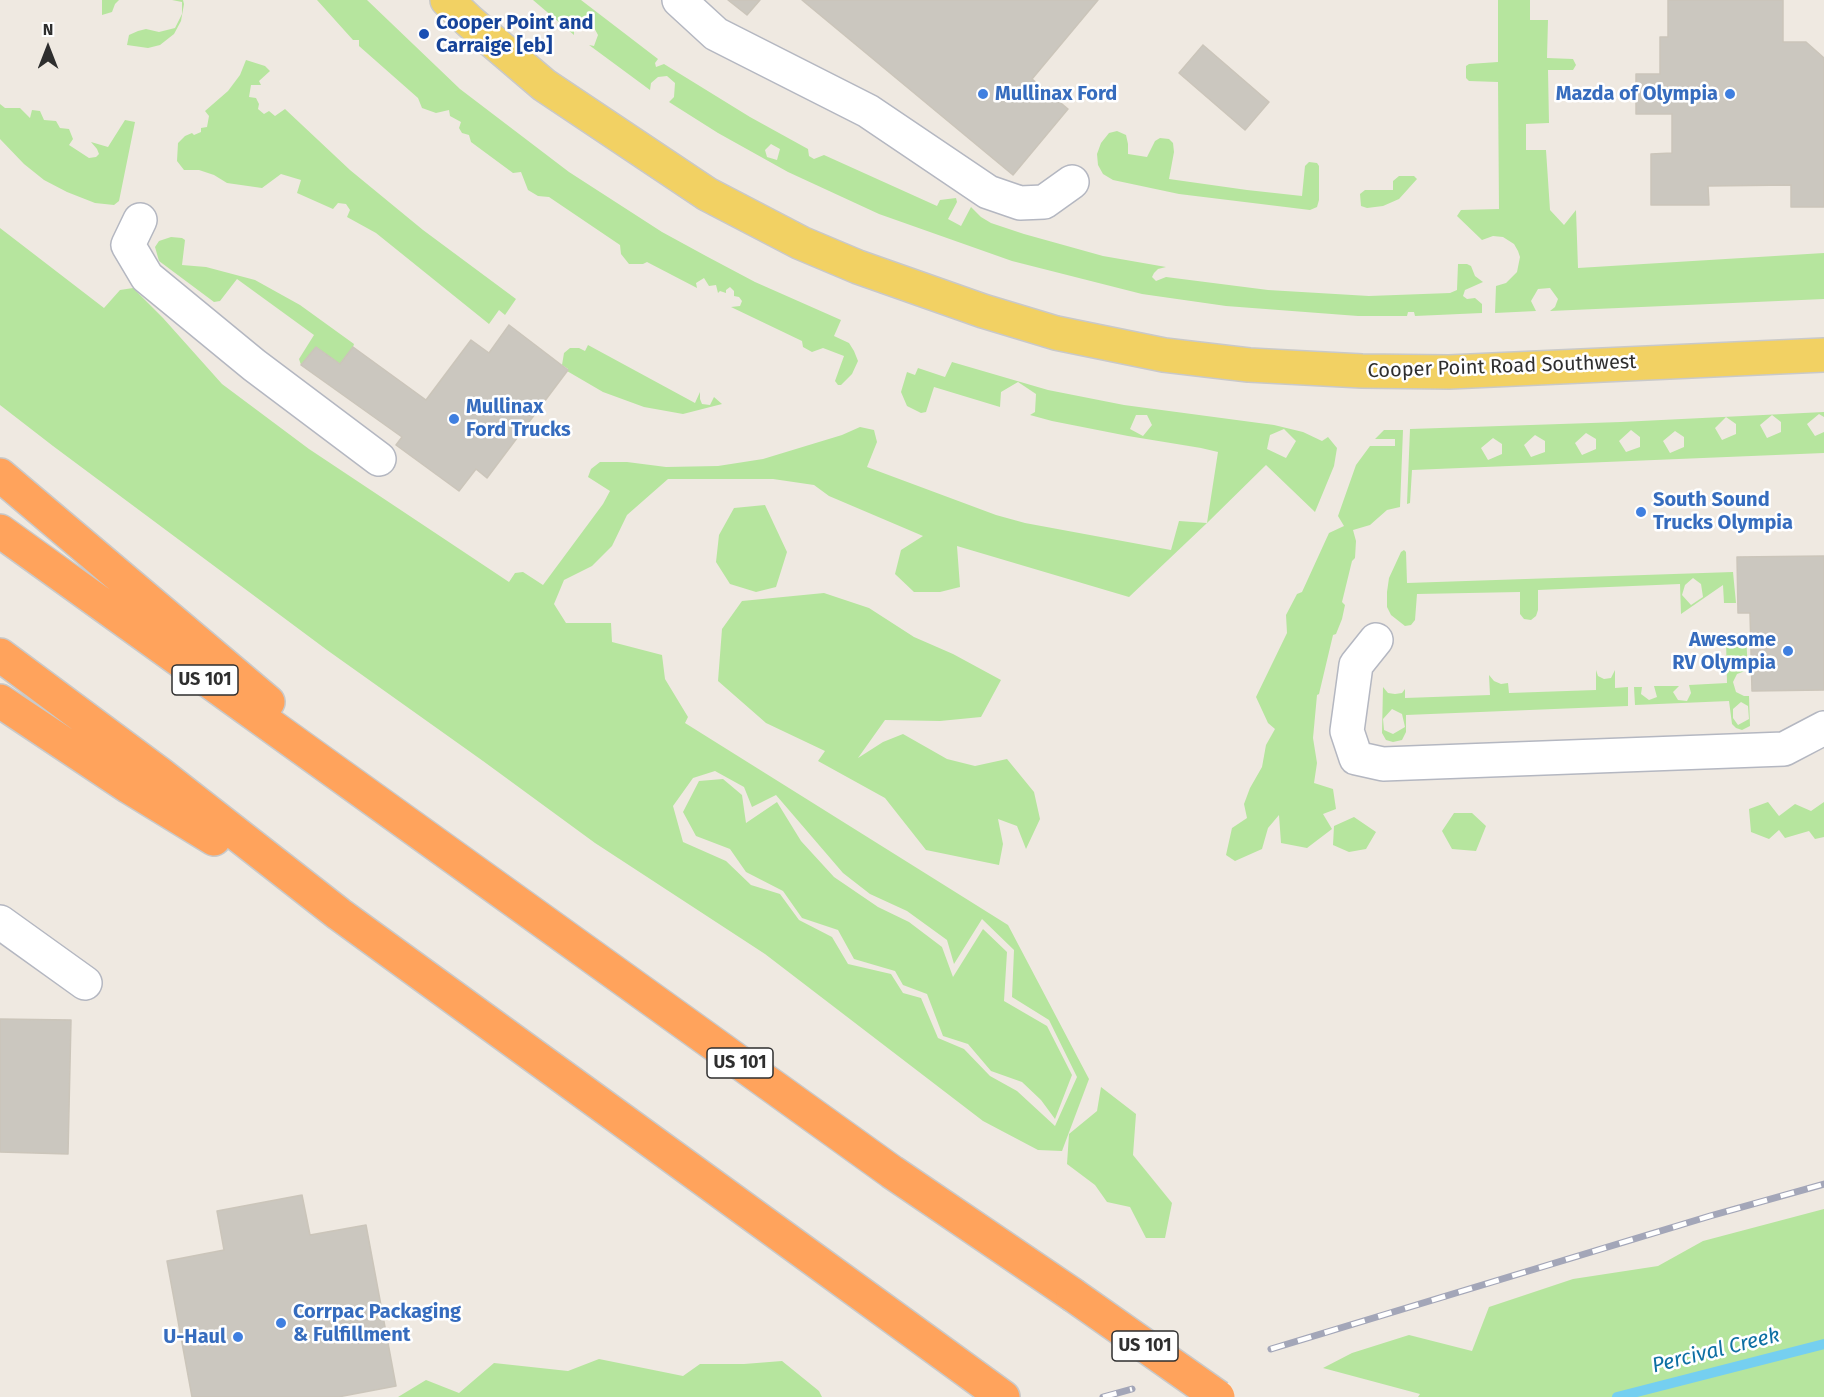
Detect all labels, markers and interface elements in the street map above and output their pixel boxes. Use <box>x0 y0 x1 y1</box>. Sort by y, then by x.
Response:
place label: Cooper Point and Carraige [eb] <box>436 11 593 58</box>
north arrow <box>18 18 78 78</box>
text: N <box>43 20 53 39</box>
marker: Cooper Point and Carraige [eb] <box>417 27 431 41</box>
place label: Mullinax Ford <box>995 82 1117 106</box>
place label: Mazda of Olympia <box>1556 82 1718 106</box>
marker: Mullinax Ford <box>976 87 990 101</box>
marker: Mazda of Olympia <box>1723 87 1737 101</box>
street label: Cooper Point Road Southwest <box>1367 350 1637 384</box>
place label: Mullinax Ford Trucks <box>466 395 571 442</box>
marker: Mullinax Ford Trucks <box>447 412 461 426</box>
place label: South Sound Trucks Olympia <box>1653 488 1793 535</box>
marker: South Sound Trucks Olympia <box>1634 505 1648 519</box>
place label: Awesome RV Olympia <box>1672 628 1776 675</box>
marker: Awesome RV Olympia <box>1781 644 1795 658</box>
road number: US 101 <box>172 665 238 695</box>
road number: US 101 <box>707 1048 773 1078</box>
place label: Corrpac Packaging & Fulfillment <box>293 1300 461 1347</box>
marker: Corrpac Packaging & Fulfillment <box>274 1316 288 1330</box>
water label: Percival Creek <box>1650 1323 1782 1379</box>
place label: U-Haul <box>163 1325 226 1349</box>
marker: U-Haul <box>231 1330 245 1344</box>
road number: US 101 <box>1112 1331 1178 1361</box>

